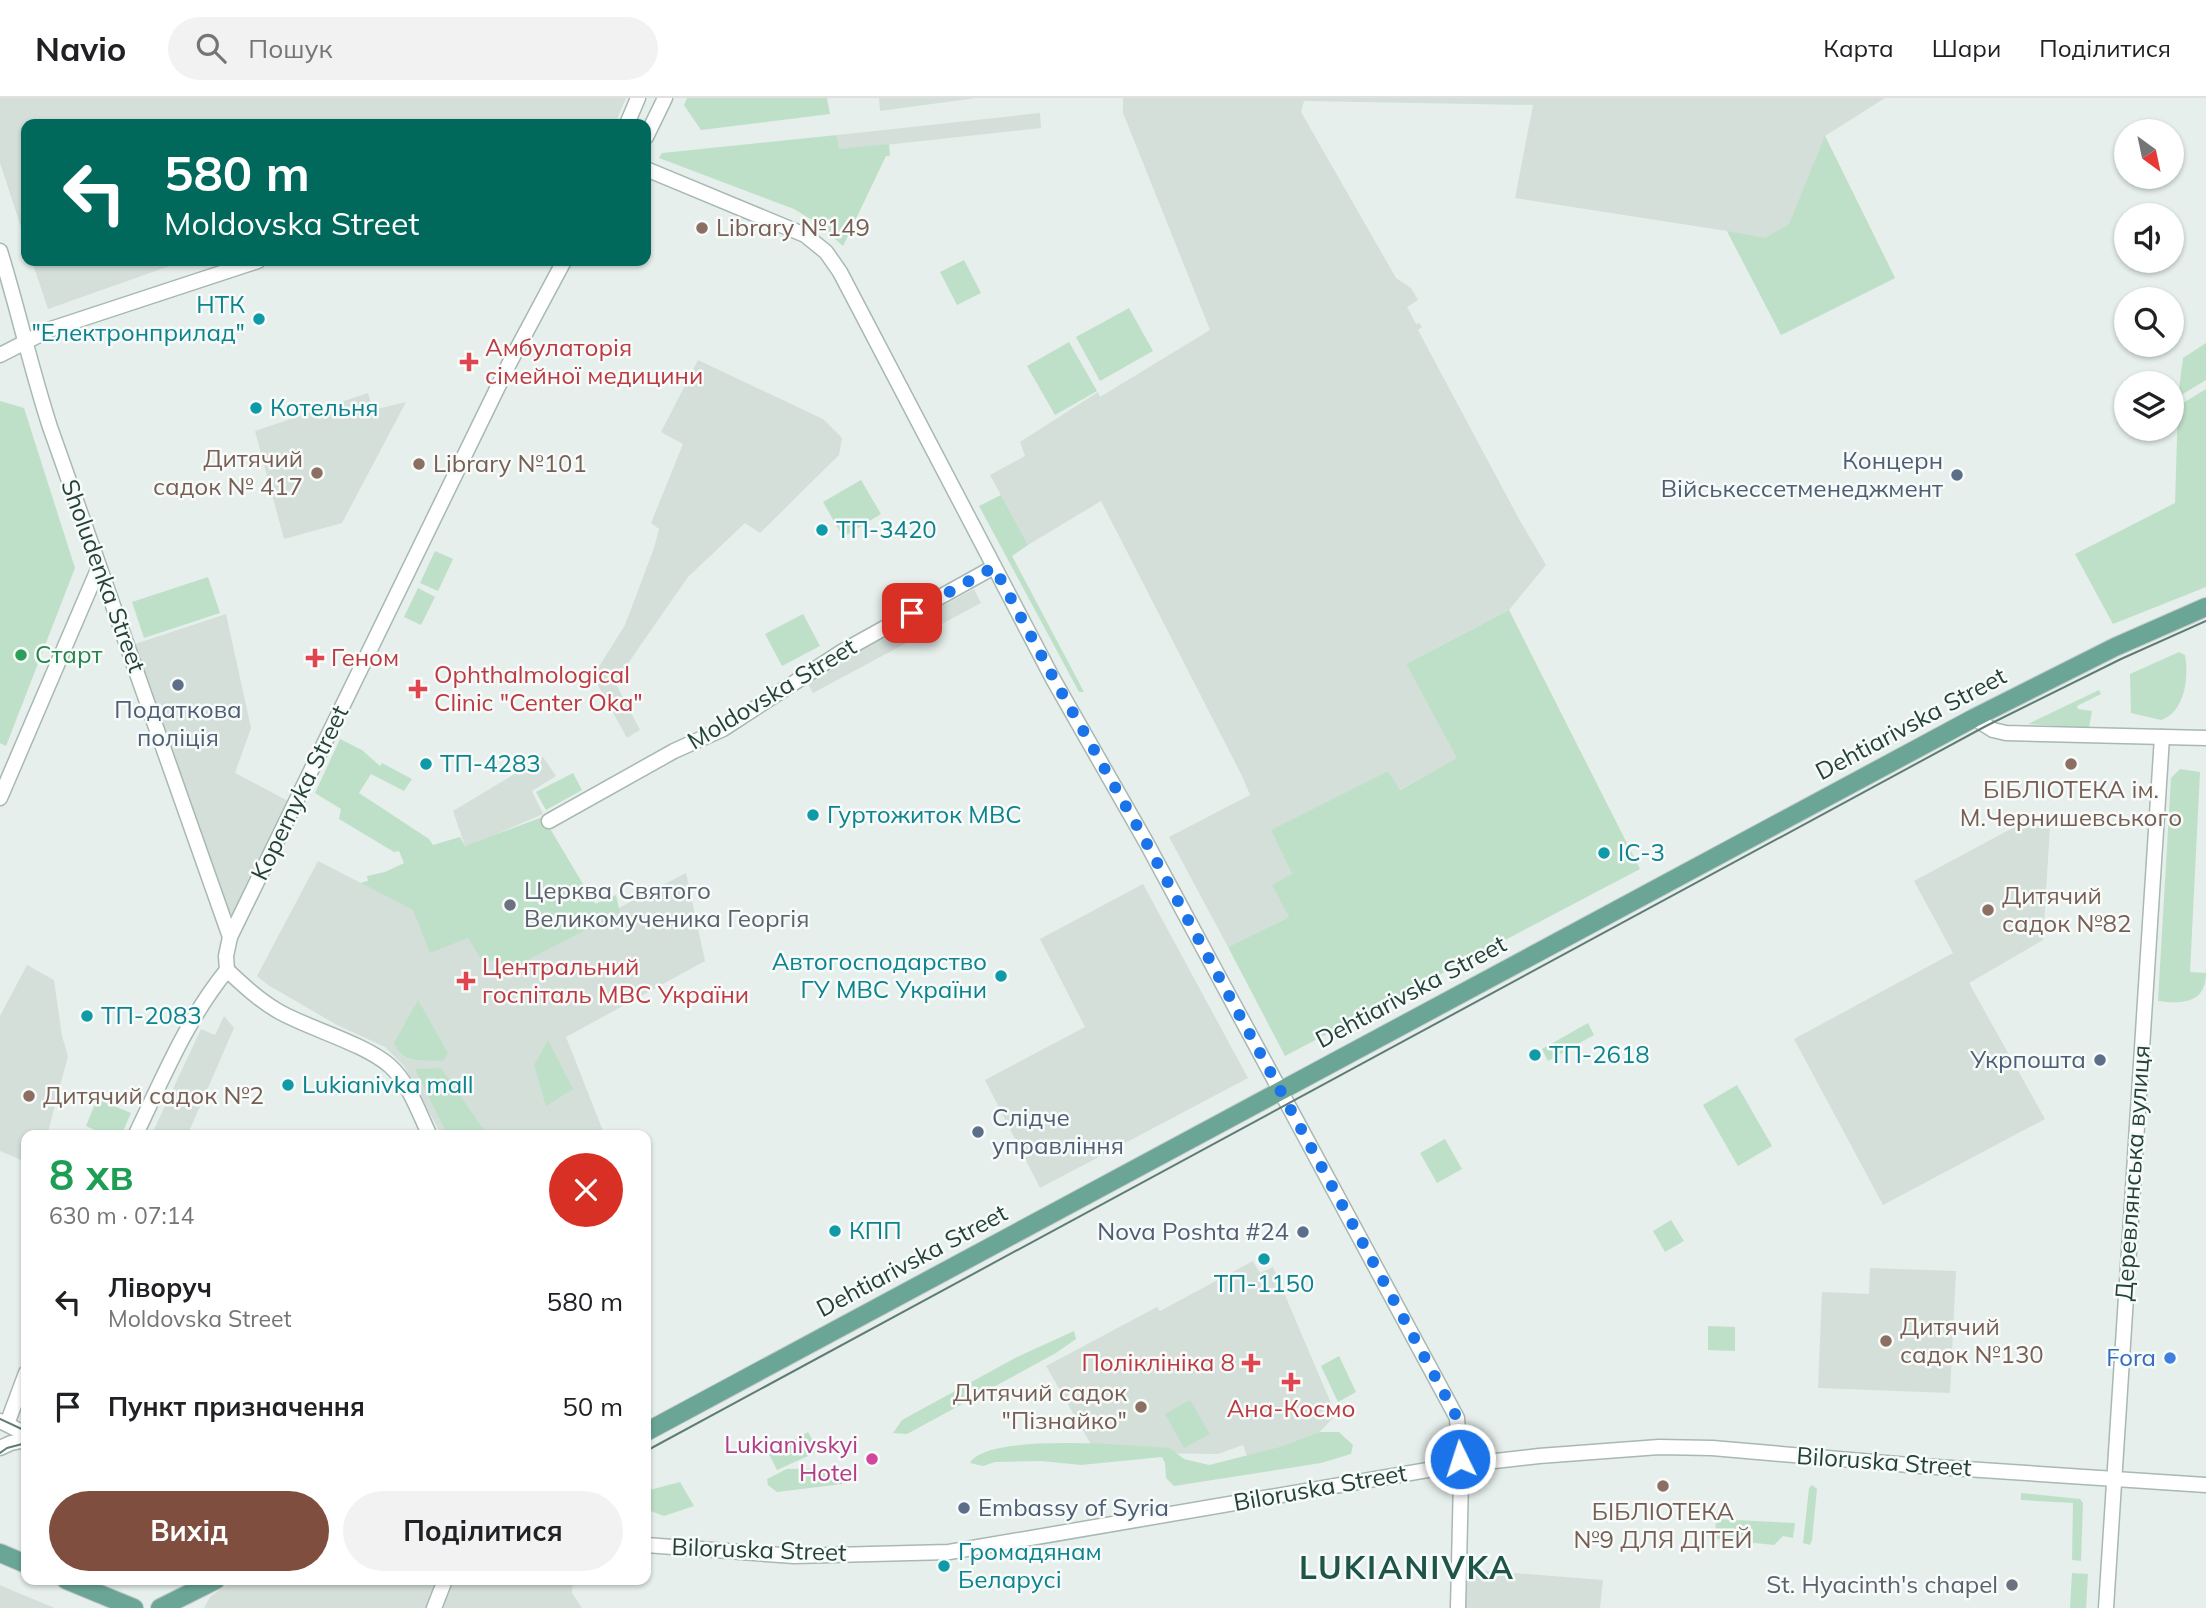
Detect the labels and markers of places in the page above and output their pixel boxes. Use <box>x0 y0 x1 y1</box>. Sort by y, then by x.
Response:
place label: Library №149 <box>716 212 870 242</box>
marker: Library №149 <box>694 220 710 236</box>
place label: НТК "Електронприлад" <box>31 289 245 347</box>
marker: НТК "Електронприлад" <box>251 311 267 327</box>
place label: Амбулаторія сімейної медицини <box>485 332 703 390</box>
marker: Амбулаторія сімейної медицини <box>459 352 479 372</box>
place label: Котельня <box>270 392 379 422</box>
marker: Котельня <box>248 400 264 416</box>
place label: Дитячий садок № 417 <box>153 443 303 501</box>
place label: Концерн Військессетменеджмент <box>1661 445 1943 503</box>
place label: Library №101 <box>433 448 587 478</box>
marker: Library №101 <box>411 456 427 472</box>
marker: Дитячий садок № 417 <box>309 465 325 481</box>
marker: Концерн Військессетменеджмент <box>1949 467 1965 483</box>
place label: ТП-3420 <box>836 514 937 544</box>
marker: ТП-3420 <box>814 522 830 538</box>
pin <box>882 583 942 643</box>
place label: Старт <box>35 639 103 669</box>
place label: Геном <box>331 642 399 672</box>
marker: Старт <box>13 647 29 663</box>
marker: Геном <box>305 648 325 668</box>
place label: Ophthalmological Clinic "Center Oka" <box>434 659 643 717</box>
marker: Податкова поліція <box>170 677 186 693</box>
marker: Ophthalmological Clinic "Center Oka" <box>408 679 428 699</box>
place label: Податкова поліція <box>114 694 242 752</box>
place label: ТП-4283 <box>440 748 541 778</box>
marker: ТП-4283 <box>418 756 434 772</box>
marker: БІБЛІОТЕКА ім. М.Чернишевського <box>2063 756 2079 772</box>
place label: БІБЛІОТЕКА ім. М.Чернишевського <box>1960 774 2182 832</box>
place label: Гуртожиток МВС <box>827 799 1022 829</box>
marker: Гуртожиток МВС <box>805 807 821 823</box>
place label: ІС-3 <box>1618 837 1665 867</box>
marker: ІС-3 <box>1596 845 1612 861</box>
place label: Церква Святого Великомученика Георгія <box>524 875 809 933</box>
place label: Дитячий садок №82 <box>2002 880 2131 938</box>
marker: Церква Святого Великомученика Георгія <box>502 897 518 913</box>
marker: Дитячий садок №82 <box>1980 902 1996 918</box>
place label: Автогосподарство ГУ МВС України <box>772 946 987 1004</box>
place label: Центральний госпіталь МВС України <box>482 951 749 1009</box>
marker: Автогосподарство ГУ МВС України <box>993 968 1009 984</box>
marker: Центральний госпіталь МВС України <box>456 971 476 991</box>
place label: ТП-2083 <box>101 1000 202 1030</box>
marker: ТП-2083 <box>79 1008 95 1024</box>
place label: ТП-2618 <box>1549 1039 1650 1069</box>
place label: Укрпошта <box>1969 1044 2086 1074</box>
marker: ТП-2618 <box>1527 1047 1543 1063</box>
marker: Укрпошта <box>2092 1052 2108 1068</box>
place label: Lukianivka mall <box>302 1069 473 1099</box>
marker: Lukianivka mall <box>280 1077 296 1093</box>
place label: Дитячий садок №2 <box>43 1080 264 1110</box>
marker: Дитячий садок №2 <box>21 1088 37 1104</box>
place label: Слідче управління <box>992 1102 1124 1160</box>
marker: Слідче управління <box>970 1124 986 1140</box>
place label: КПП <box>849 1215 902 1245</box>
place label: Nova Poshta #24 <box>1097 1216 1289 1246</box>
marker: КПП <box>827 1223 843 1239</box>
marker: Nova Poshta #24 <box>1295 1224 1311 1240</box>
marker: ТП-1150 <box>1256 1251 1272 1267</box>
place label: ТП-1150 <box>1214 1268 1314 1298</box>
place label: Дитячий садок №130 <box>1900 1311 2044 1369</box>
marker: Дитячий садок №130 <box>1878 1333 1894 1349</box>
place label: Fora <box>2106 1342 2156 1372</box>
place label: Поліклініка 8 <box>1081 1347 1235 1377</box>
marker: Fora <box>2162 1350 2178 1366</box>
marker: Поліклініка 8 <box>1241 1353 1261 1373</box>
marker: Ана-Космо <box>1281 1372 1301 1392</box>
place label: Дитячий садок "Пізнайко" <box>953 1377 1127 1435</box>
place label: Ана-Космо <box>1227 1393 1355 1423</box>
marker: Дитячий садок "Пізнайко" <box>1133 1399 1149 1415</box>
place label: Lukianivskyi Hotel <box>724 1429 858 1487</box>
marker: Lukianivskyi Hotel <box>864 1451 880 1467</box>
marker: БІБЛІОТЕКА №9 ДЛЯ ДІТЕЙ <box>1655 1478 1671 1494</box>
place label: Embassy of Syria <box>978 1492 1169 1522</box>
place label: БІБЛІОТЕКА №9 ДЛЯ ДІТЕЙ <box>1573 1496 1753 1554</box>
marker: Embassy of Syria <box>956 1500 972 1516</box>
place label: Громадянам Беларусі <box>958 1536 1102 1594</box>
marker: Громадянам Беларусі <box>936 1558 952 1574</box>
place label: St. Hyacinth's chapel <box>1766 1569 1998 1599</box>
marker: St. Hyacinth's chapel <box>2004 1577 2020 1593</box>

